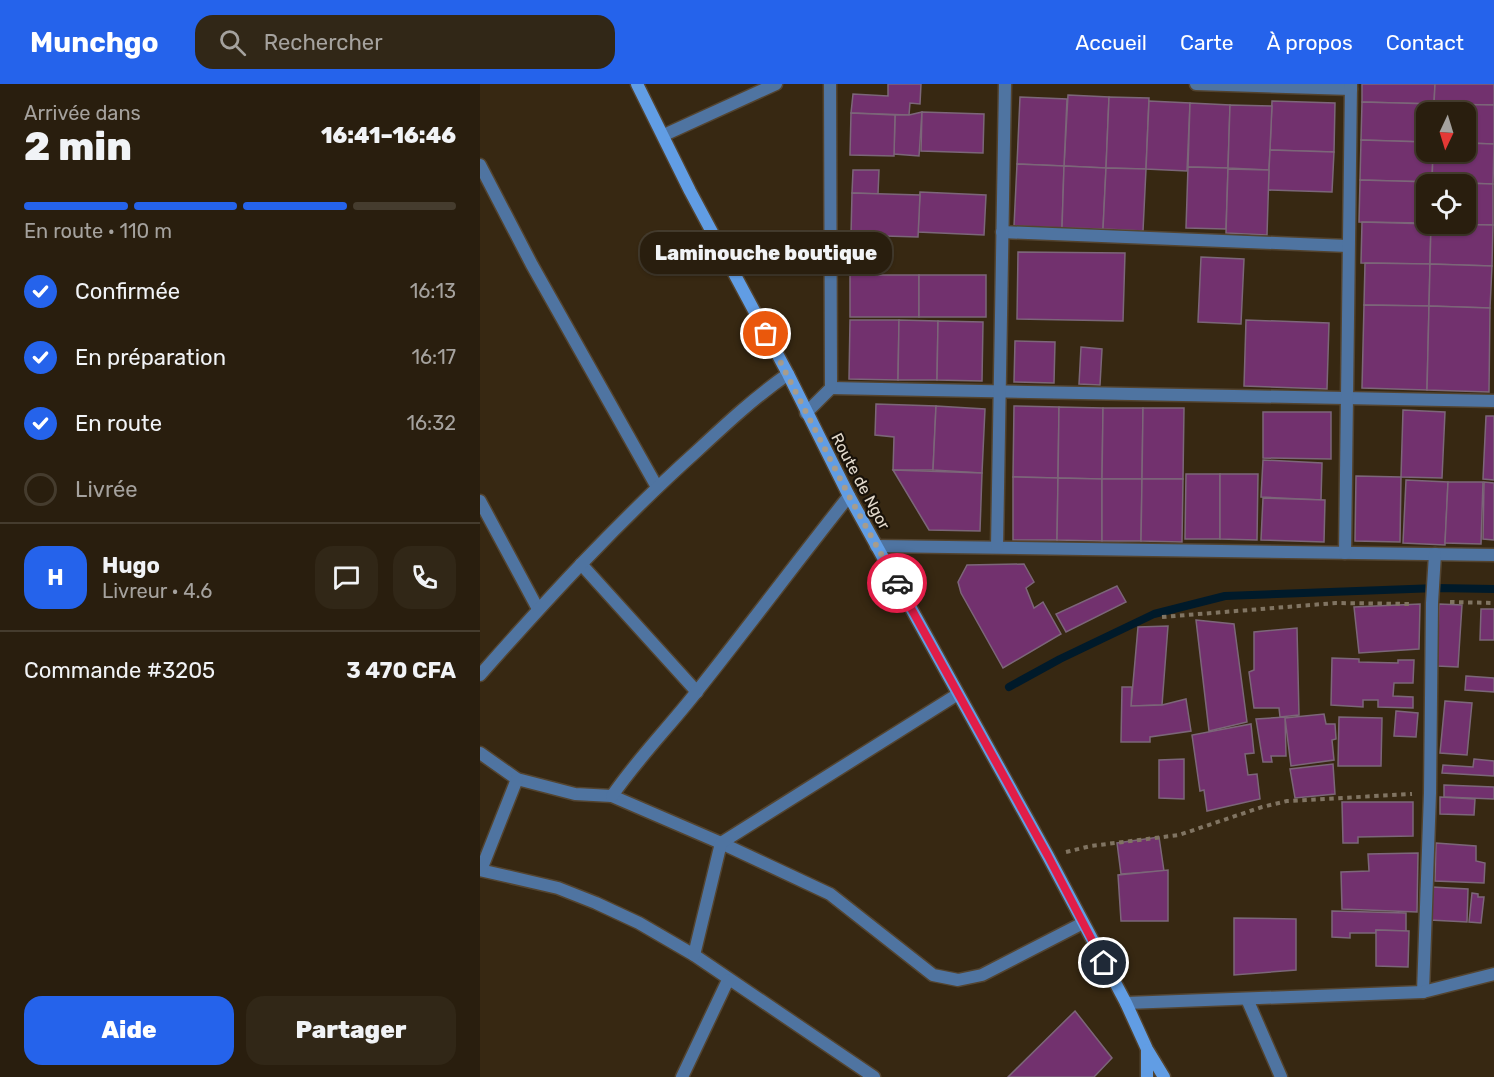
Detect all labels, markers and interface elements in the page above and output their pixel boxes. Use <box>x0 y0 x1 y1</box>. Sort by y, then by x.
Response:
search box <box>195 15 615 69</box>
text: Munchgo <box>30 26 159 59</box>
icon: search <box>216 26 249 59</box>
text: Rechercher <box>264 29 383 56</box>
text: Accueil <box>1075 30 1147 55</box>
text: Carte <box>1180 30 1233 55</box>
text: À propos <box>1266 30 1353 55</box>
text: Contact <box>1386 30 1464 55</box>
text: Arrivée dans <box>24 101 141 125</box>
north arrow <box>1416 102 1476 162</box>
map controls <box>1416 102 1476 234</box>
text: 16:41–16:46 <box>321 122 456 149</box>
text: 2 min <box>24 124 132 170</box>
button: locate <box>1416 174 1476 234</box>
text: En route · 110 m <box>24 219 172 243</box>
callout: Laminouche boutique <box>640 232 892 274</box>
text: Laminouche boutique <box>655 241 877 265</box>
icon: check <box>24 275 57 308</box>
text: Confirmée <box>75 278 180 305</box>
text: 16:13 <box>410 279 456 303</box>
pin <box>740 308 791 359</box>
icon: bag <box>749 317 782 350</box>
icon: check <box>24 341 57 374</box>
text: En préparation <box>75 344 226 371</box>
text: 16:17 <box>411 345 456 369</box>
icon: check <box>24 407 57 440</box>
text: En route <box>75 410 162 437</box>
text: 16:32 <box>407 411 456 435</box>
street label: Route de Ngor <box>827 430 894 533</box>
text: Livrée <box>75 476 138 503</box>
button: chat <box>315 546 378 609</box>
button: phone <box>393 546 456 609</box>
text: Hugo <box>102 552 160 579</box>
courier <box>867 553 927 613</box>
text: H <box>47 564 64 591</box>
icon: car <box>881 567 914 600</box>
text: Livreur · 4.6 <box>102 579 212 603</box>
text: Commande #3205 <box>24 657 215 684</box>
text: 3 470 CFA <box>346 657 456 684</box>
pin <box>1078 937 1129 988</box>
icon: home <box>1087 946 1120 979</box>
button: Aide <box>24 996 234 1065</box>
button: Partager <box>246 996 456 1065</box>

